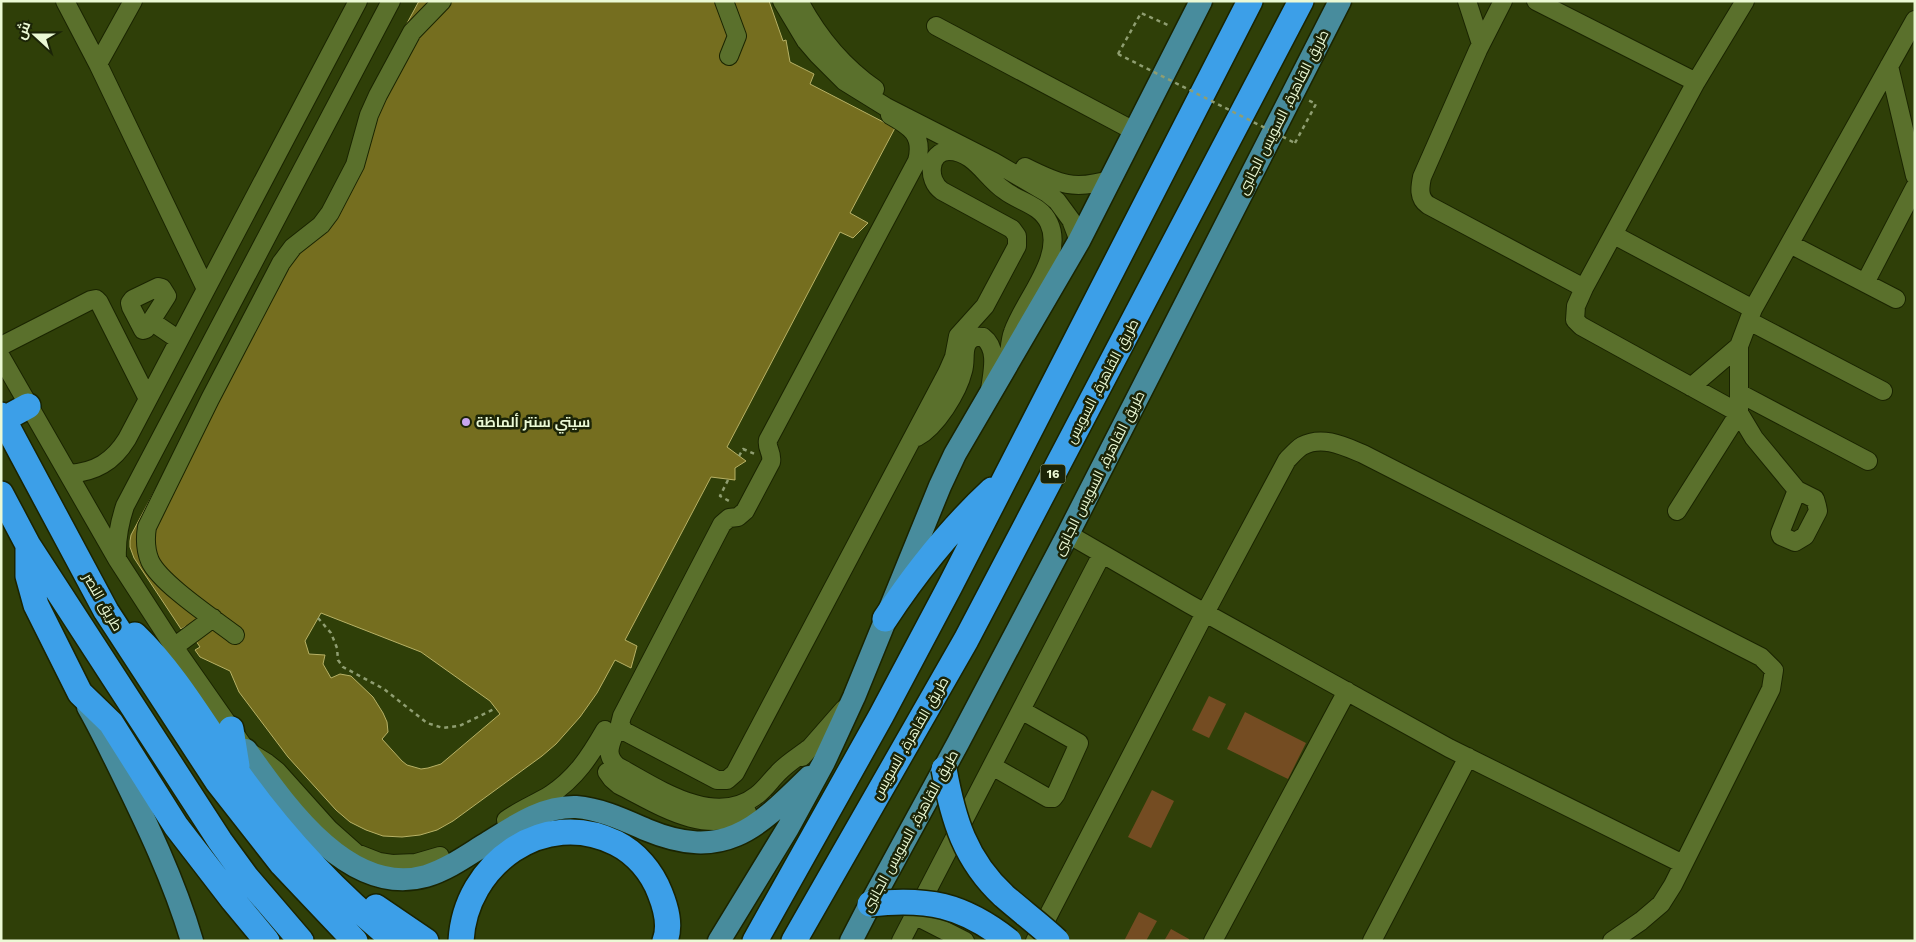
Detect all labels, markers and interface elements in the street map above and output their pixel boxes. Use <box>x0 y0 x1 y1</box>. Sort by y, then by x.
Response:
north arrow <box>10 10 60 60</box>
text: ش <box>12 19 34 42</box>
street label: طريق القاهرة, السويس الجانبى <box>1234 27 1332 197</box>
street label: طريق القاهرة, السويس <box>1062 316 1142 446</box>
street label: طريق القاهرة, السويس الجانبى <box>1050 388 1148 558</box>
place label: سيتي سنتر ألماظة <box>476 413 590 434</box>
marker: سيتي سنتر ألماظة <box>460 416 472 428</box>
road number: 16 <box>1040 464 1066 484</box>
street label: طريق النصر <box>79 569 126 634</box>
street label: طريق القاهرة, السويس <box>868 674 952 802</box>
street label: طريق القاهرة, السويس الجانبى <box>859 747 962 915</box>

